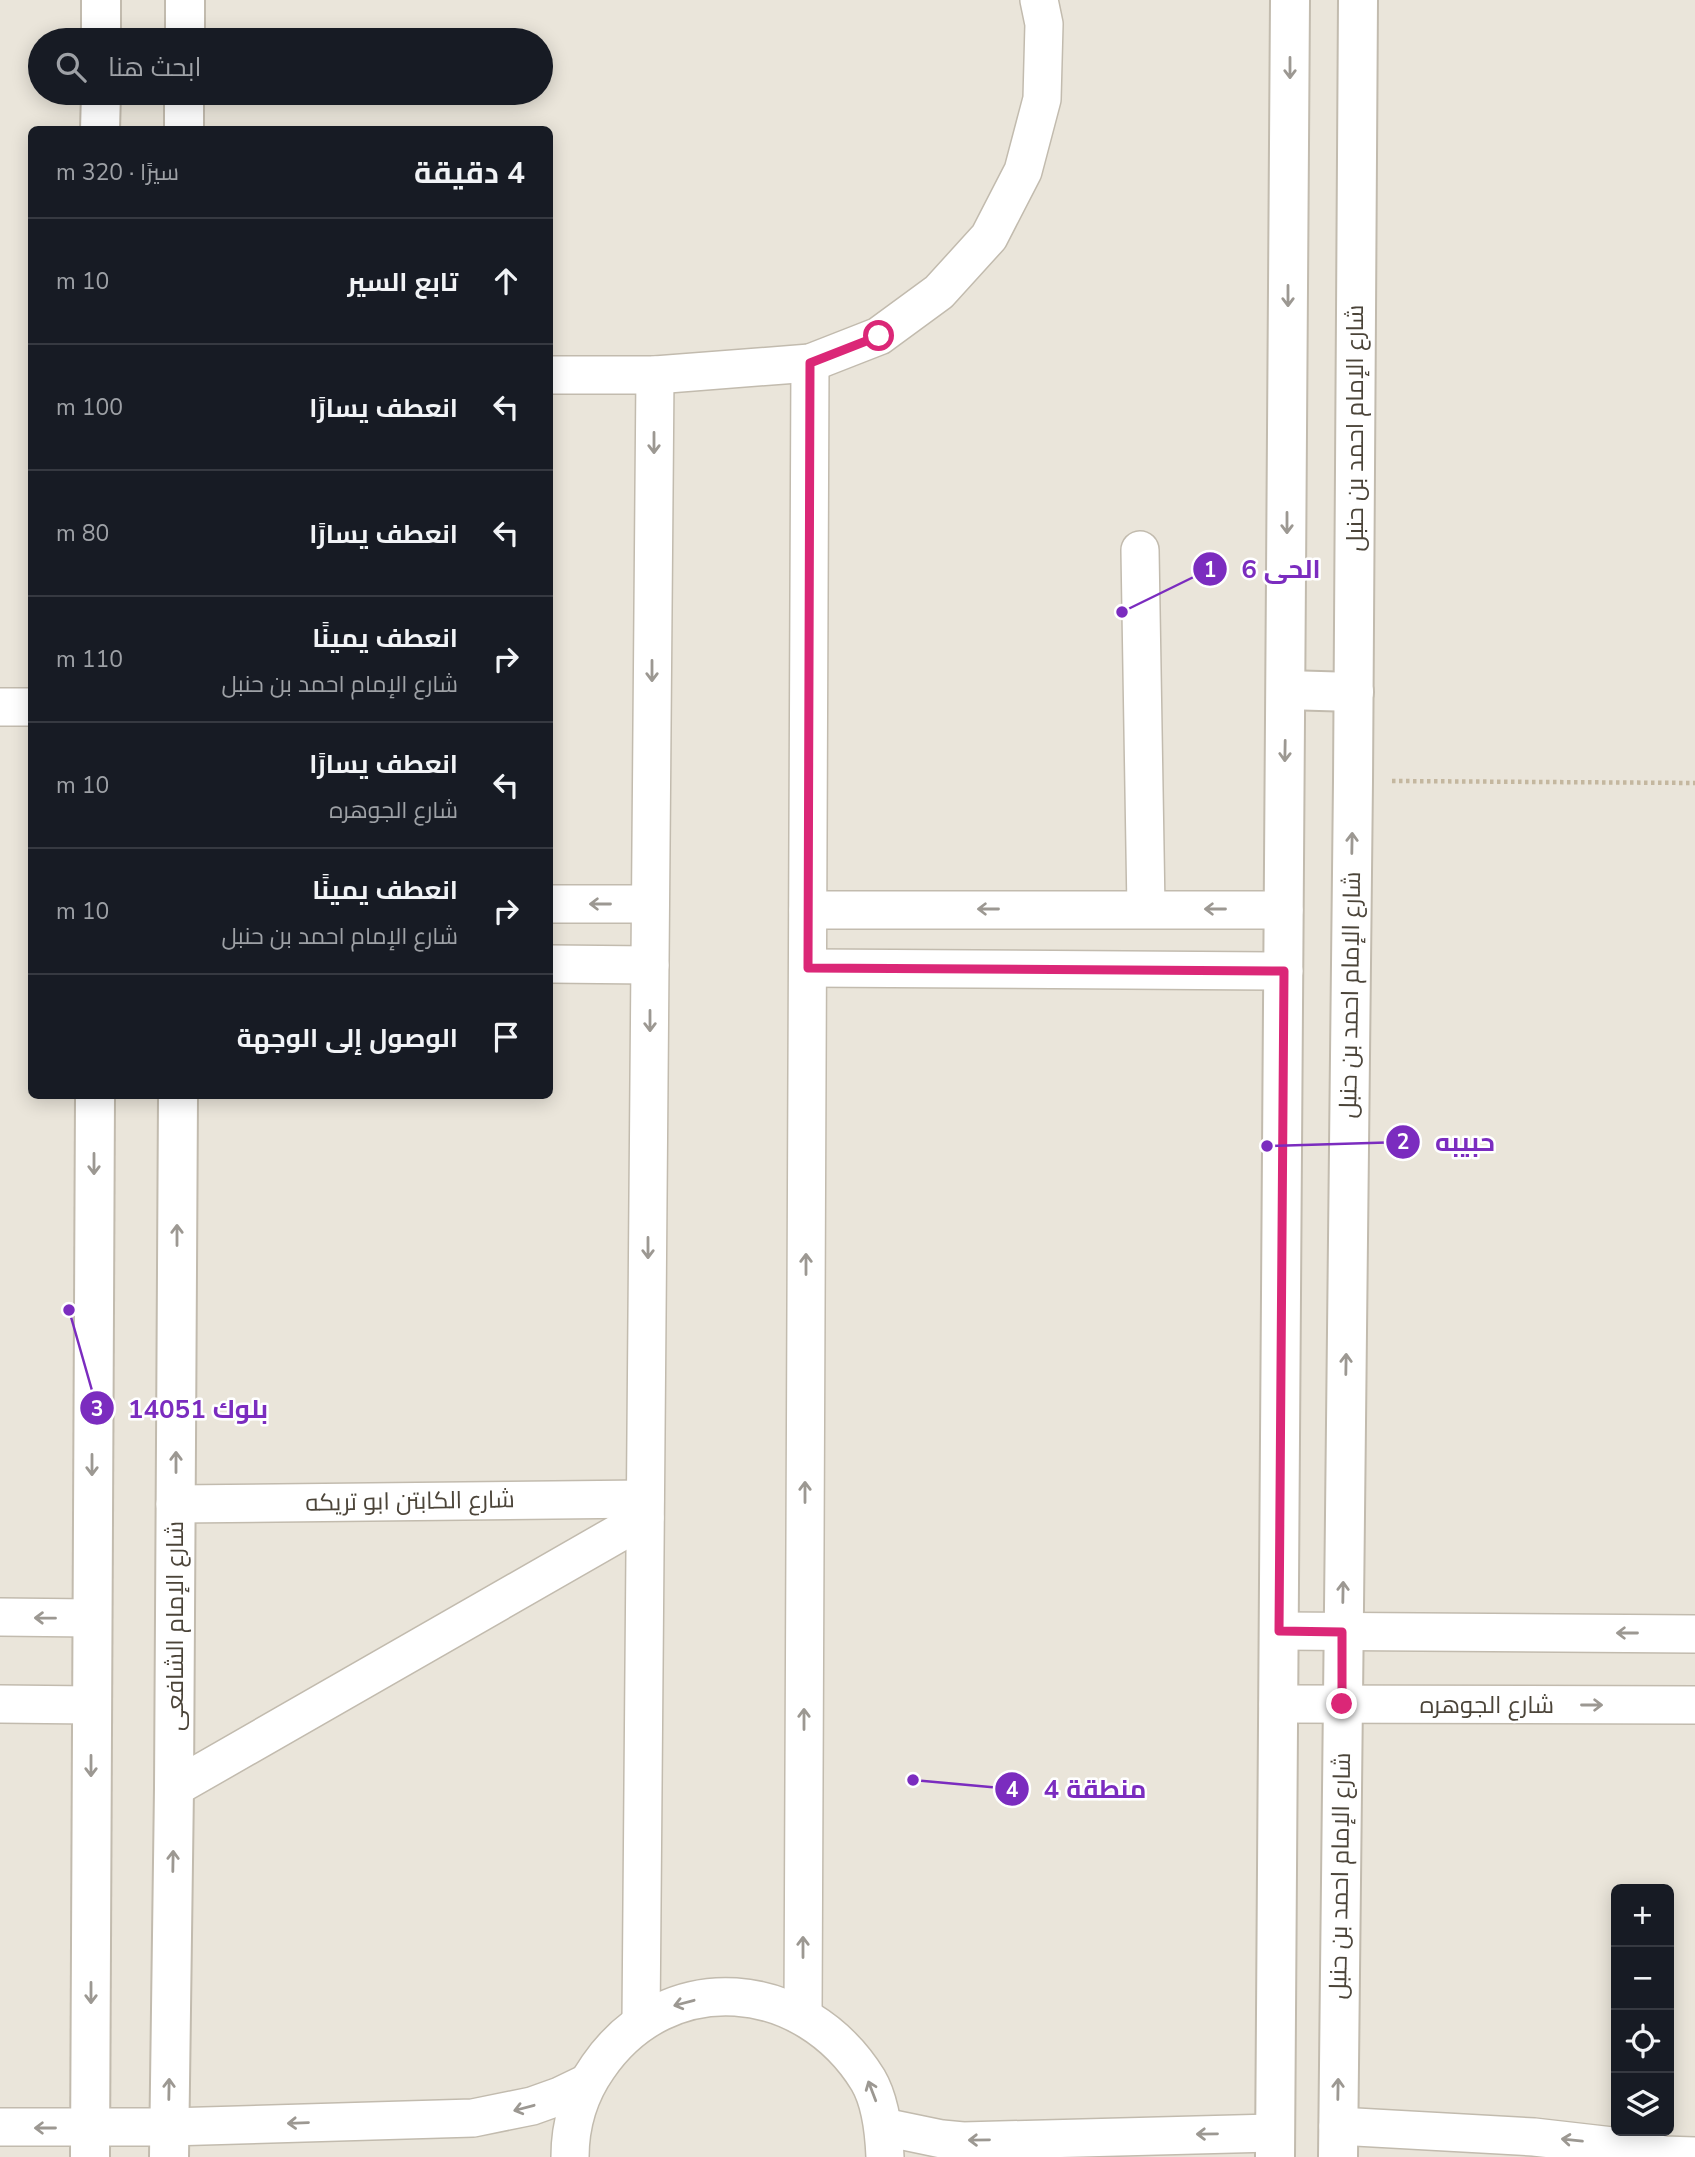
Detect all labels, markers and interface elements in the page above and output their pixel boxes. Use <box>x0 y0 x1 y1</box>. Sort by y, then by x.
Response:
search box <box>28 28 553 105</box>
icon: search <box>52 48 90 86</box>
text: ابحث هنا <box>108 50 202 85</box>
one-way arrow <box>1283 56 1297 79</box>
text: 4 دقيقة <box>414 153 525 194</box>
text: سيرًا · 320 m <box>56 157 179 188</box>
icon: ahead <box>487 262 525 300</box>
text: تابع السير <box>348 265 458 300</box>
text: 10 m <box>56 266 109 297</box>
one-way arrow <box>1281 284 1295 307</box>
street label: شارع الإمام احمد بن حنبل <box>1339 305 1371 551</box>
route start <box>863 320 894 351</box>
icon: left <box>487 388 525 426</box>
text: انعطف يسارًا <box>309 391 458 426</box>
text: 100 m <box>56 392 123 423</box>
one-way arrow <box>647 431 661 454</box>
one-way arrow <box>1280 511 1294 534</box>
icon: left <box>487 514 525 552</box>
text: انعطف يسارًا <box>309 517 458 552</box>
text: 80 m <box>56 518 109 549</box>
callout: الحى 6 <box>1192 546 1335 593</box>
text: الحى 6 <box>1241 552 1321 587</box>
text: 1 <box>1204 556 1216 584</box>
text: انعطف يمينًا <box>312 621 458 656</box>
icon: right <box>487 640 525 678</box>
text: 110 m <box>56 644 123 675</box>
one-way arrow <box>645 659 659 682</box>
text: شارع الإمام احمد بن حنبل <box>221 669 458 700</box>
one-way arrow <box>1278 739 1292 762</box>
text: انعطف يسارًا <box>309 747 458 782</box>
icon: left <box>487 766 525 804</box>
text: 10 m <box>56 770 109 801</box>
text: شارع الجوهره <box>329 795 458 826</box>
one-way arrow <box>1345 832 1359 855</box>
street label: شارع الإمام احمد بن حنبل <box>1332 871 1368 1119</box>
text: انعطف يمينًا <box>312 873 458 908</box>
icon: right <box>487 892 525 930</box>
text: 10 m <box>56 896 109 927</box>
one-way arrow <box>589 897 612 911</box>
one-way arrow <box>1204 902 1227 916</box>
one-way arrow <box>977 903 1000 916</box>
text: شارع الإمام احمد بن حنبل <box>221 921 458 952</box>
one-way arrow <box>643 1009 656 1032</box>
icon: arrive <box>487 1018 525 1056</box>
text: الوصول إلى الوجهة <box>237 1021 458 1056</box>
callout: حبيبه <box>1386 1118 1509 1165</box>
text: حبيبه <box>1435 1125 1495 1160</box>
text: 2 <box>1397 1128 1409 1156</box>
one-way arrow <box>87 1152 101 1175</box>
one-way arrow <box>170 1224 184 1247</box>
one-way arrow <box>641 1236 654 1259</box>
one-way arrow <box>799 1253 813 1276</box>
one-way arrow <box>1339 1353 1353 1376</box>
callout: بلوك 14051 <box>79 1385 282 1432</box>
text: بلوك 14051 <box>128 1392 268 1427</box>
text: 3 <box>91 1395 103 1423</box>
one-way arrow <box>169 1451 183 1474</box>
one-way arrow <box>85 1453 99 1476</box>
one-way arrow <box>798 1480 812 1503</box>
street label: شارع الكابتن ابو تريكه <box>305 1483 515 1519</box>
street label: شارع الإمام الشافعى <box>159 1521 191 1731</box>
one-way arrow <box>1336 1581 1350 1604</box>
one-way arrow <box>34 1611 57 1624</box>
one-way arrow <box>1616 1626 1639 1640</box>
route end <box>1326 1688 1357 1719</box>
street label: شارع الجوهره <box>1420 1689 1554 1721</box>
one-way arrow <box>1580 1698 1603 1712</box>
one-way arrow <box>797 1708 811 1731</box>
street label: شارع الإمام احمد بن حنبل <box>1322 1752 1358 2000</box>
one-way arrow <box>84 1754 98 1777</box>
callout: منطقة 4 <box>995 1766 1161 1813</box>
text: منطقة 4 <box>1044 1772 1147 1807</box>
text: 4 <box>1006 1776 1019 1804</box>
one-way arrow <box>166 1850 180 1873</box>
map controls <box>1611 1884 1674 2136</box>
button: + <box>1611 1884 1674 1947</box>
one-way arrow <box>796 1935 810 1958</box>
button: − <box>1611 1947 1674 2010</box>
one-way arrow <box>84 1981 98 2004</box>
one-way arrow <box>673 1997 696 2010</box>
button: locate <box>1611 2010 1674 2073</box>
button: layers <box>1611 2073 1674 2136</box>
one-way arrow <box>163 2078 176 2101</box>
one-way arrow <box>1331 2078 1345 2101</box>
one-way arrow <box>864 2081 877 2102</box>
one-way arrow <box>513 2102 536 2115</box>
one-way arrow <box>287 2117 310 2130</box>
one-way arrow <box>34 2121 57 2135</box>
one-way arrow <box>1196 2128 1219 2141</box>
one-way arrow <box>968 2133 991 2147</box>
one-way arrow <box>1561 2134 1584 2147</box>

